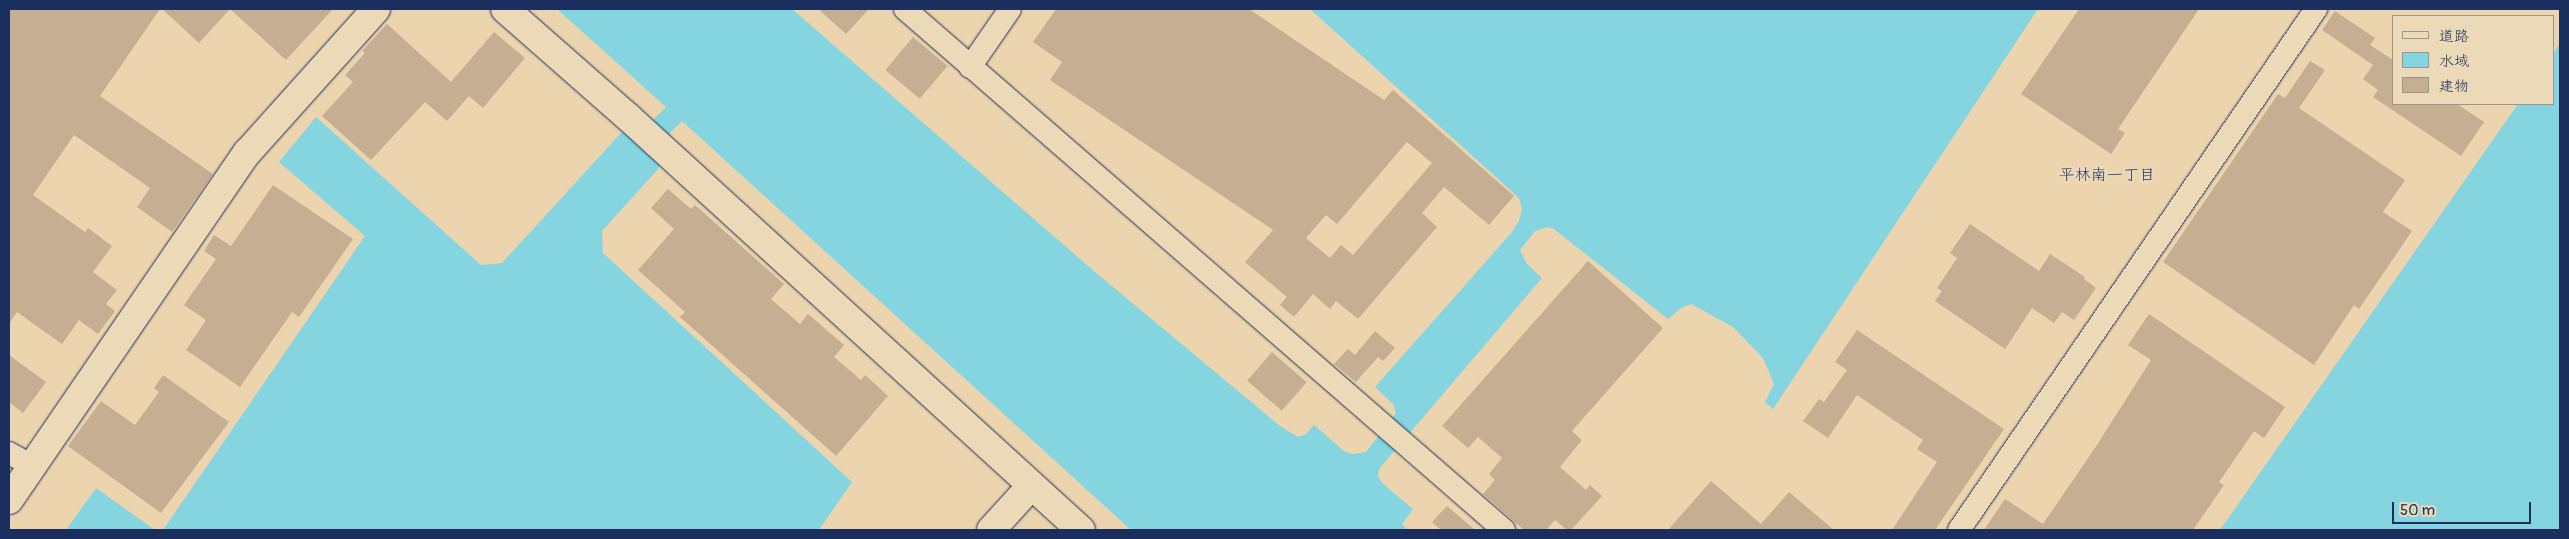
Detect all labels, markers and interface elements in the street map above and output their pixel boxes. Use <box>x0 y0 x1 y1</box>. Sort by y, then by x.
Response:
legend <box>2392 15 2554 105</box>
text: 道路 <box>2439 27 2469 46</box>
text: 水域 <box>2439 52 2469 71</box>
text: 建物 <box>2439 77 2469 96</box>
district label: 平林南一丁目 <box>2059 165 2155 185</box>
scale bar <box>2394 492 2533 524</box>
text: 50 m <box>2400 501 2435 520</box>

